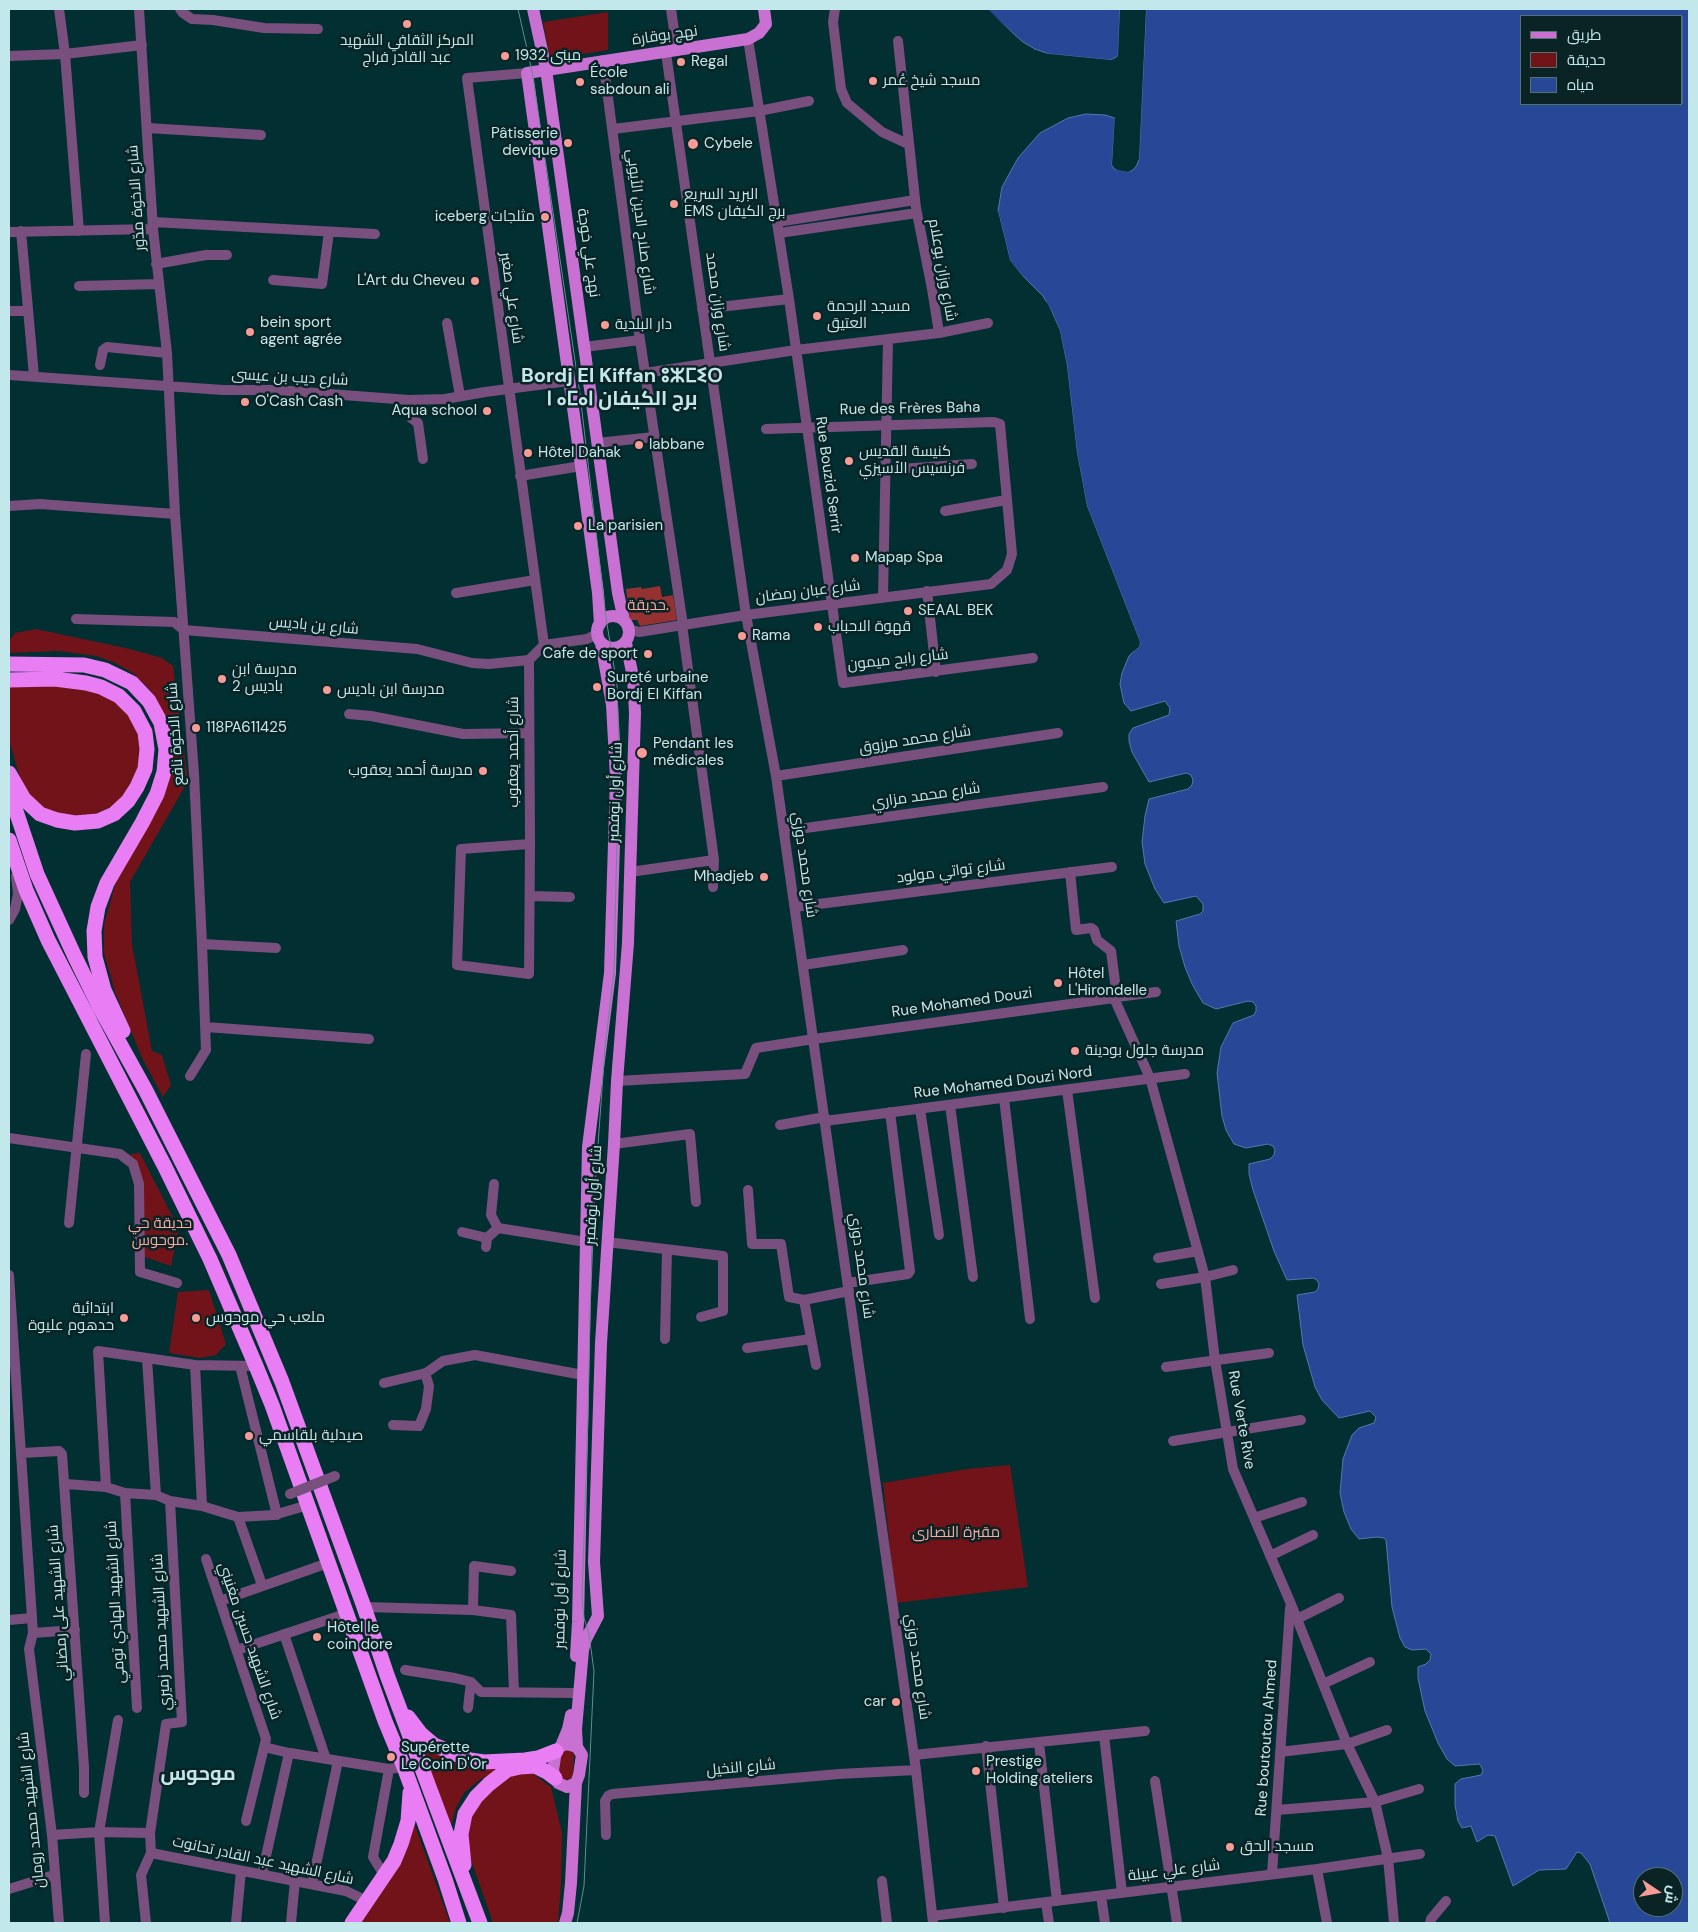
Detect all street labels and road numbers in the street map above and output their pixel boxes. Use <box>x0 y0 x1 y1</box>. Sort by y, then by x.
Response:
street label: نهج بوقارة <box>631 22 699 50</box>
street label: شارع الاخوة مدّور <box>124 144 150 252</box>
street label: شارع صلاح الدين الأيوبي <box>622 148 658 296</box>
street label: نهج علي خوجة <box>573 207 603 299</box>
street label: شارع وزان بوعلام <box>924 217 960 323</box>
street label: شارع علي صغير <box>496 251 526 345</box>
street label: شارع وزان محمد <box>701 251 733 353</box>
street label: شارع ديب بن عيسى <box>231 366 349 390</box>
street label: Rue des Frères Baha <box>840 399 980 419</box>
street label: Rue Bouzid Serrir <box>811 415 845 535</box>
street label: شارع عبان رمضان <box>755 577 861 607</box>
street label: شارع بن باديس <box>268 613 360 639</box>
street label: شارع رابح ميمون <box>847 646 949 674</box>
street label: شارع الاخوة نافع <box>163 682 189 786</box>
street label: شارع أحمد يعقوب <box>505 696 523 808</box>
street label: شارع محمد مرزوق <box>858 722 972 758</box>
street label: شارع أول نوفمبر <box>605 742 627 842</box>
street label: شارع محمد مزاري <box>871 779 981 813</box>
street label: شارع محمد دوزي <box>788 811 820 919</box>
street label: شارع تواتي مولود <box>896 856 1006 888</box>
street label: Rue Mohamed Douzi <box>891 984 1033 1022</box>
street label: Rue Mohamed Douzi Nord <box>913 1063 1093 1103</box>
street label: شارع أول نوفمبر <box>582 1144 606 1246</box>
street label: شارع محمد دوزي <box>845 1212 877 1320</box>
street label: Rue Verte Rive <box>1223 1369 1259 1471</box>
street label: شارع الشهيد الهادي تومي <box>103 1520 129 1684</box>
street label: شارع الشهيد على رمضاني <box>45 1524 73 1682</box>
street label: شارع أول نوفمبر <box>551 1549 571 1649</box>
street label: شارع الشهيد محمد زميري <box>149 1553 175 1711</box>
street label: شارع الشهيد حسين مغنيني <box>214 1560 284 1722</box>
street label: شارع محمد دوزي <box>901 1613 933 1721</box>
street label: Rue boutoutou Ahmed <box>1253 1659 1281 1817</box>
street label: شارع الشهيد محمد رومان <box>15 1731 49 1889</box>
street label: شارع النخيل <box>706 1756 776 1780</box>
street label: شارع الشهيد عبد القادر تحانوت <box>171 1833 355 1889</box>
street label: شارع علي عبيلة <box>1127 1856 1221 1886</box>

